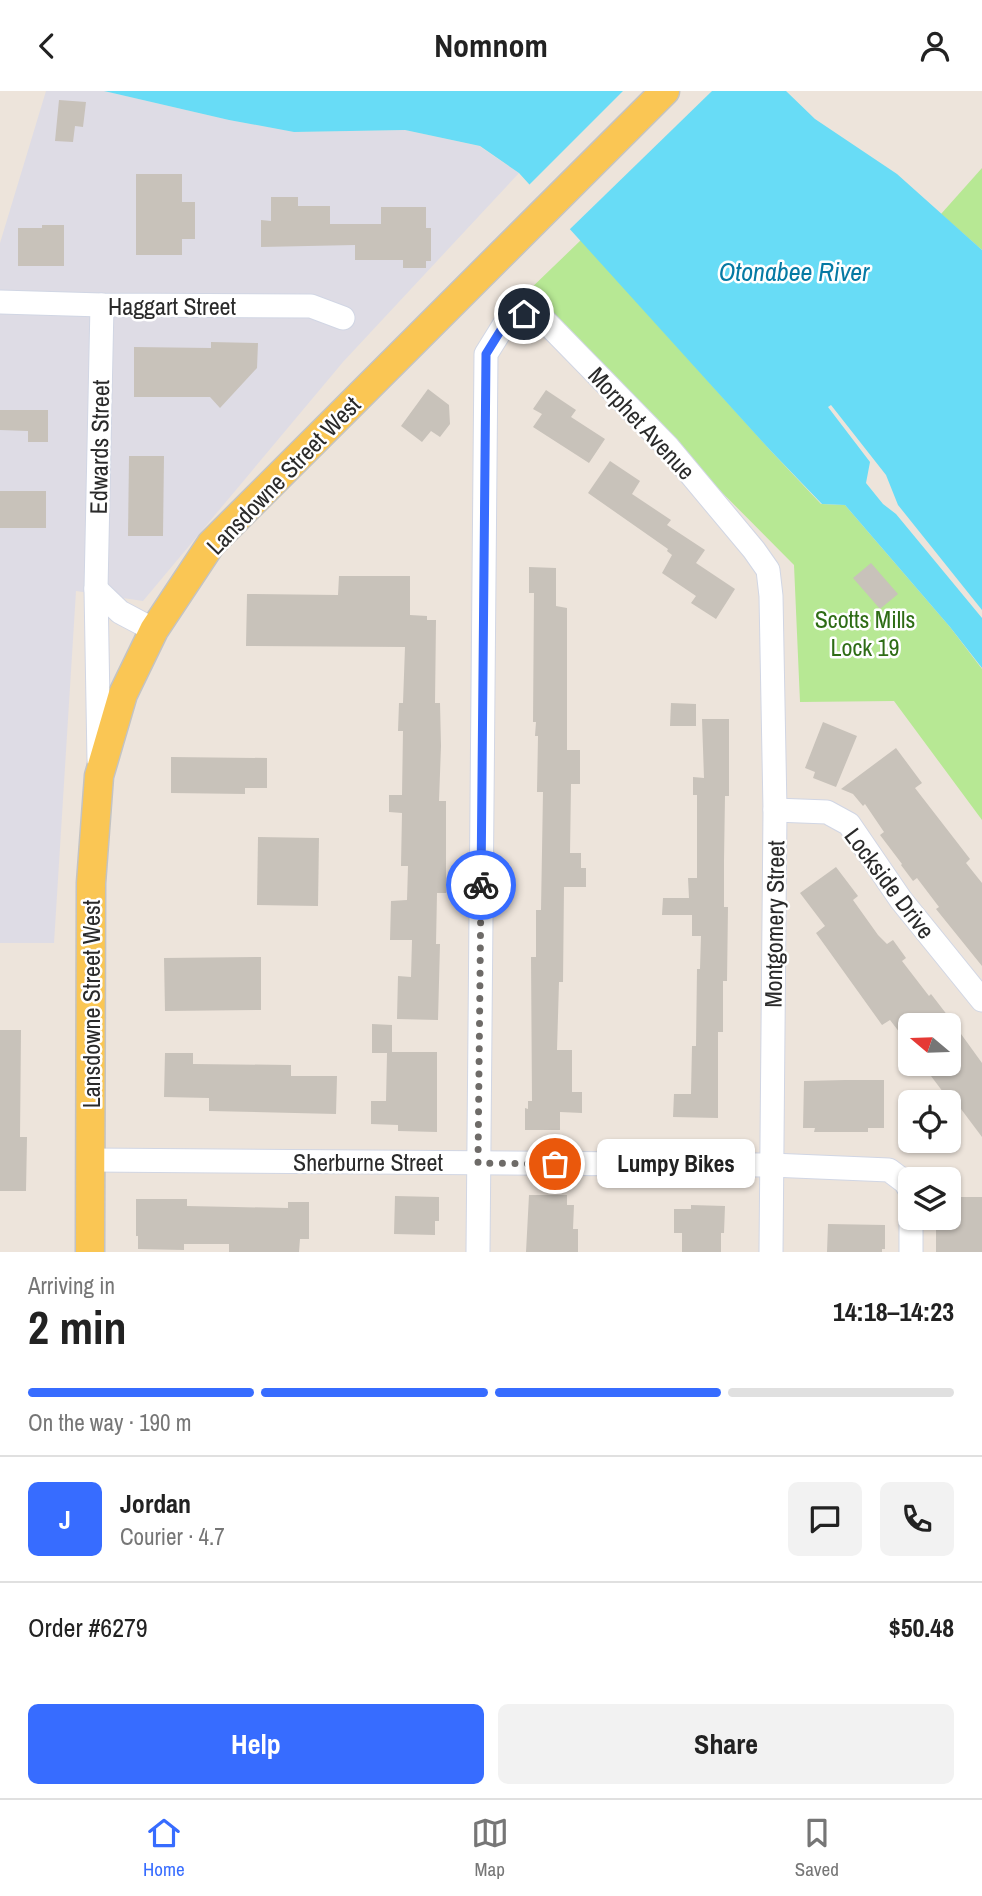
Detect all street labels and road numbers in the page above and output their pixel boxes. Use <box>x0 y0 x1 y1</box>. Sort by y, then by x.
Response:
street label: Haggart Street <box>108 290 237 322</box>
street label: Morphet Avenue <box>582 360 702 486</box>
street label: Edwards Street <box>82 379 116 515</box>
street label: Lansdowne Street West <box>199 388 367 561</box>
street label: Lockside Drive <box>838 821 942 945</box>
street label: Montgomery Street <box>757 840 791 1008</box>
street label: Lansdowne Street West <box>75 899 107 1108</box>
street label: Sherburne Street <box>293 1146 443 1178</box>

